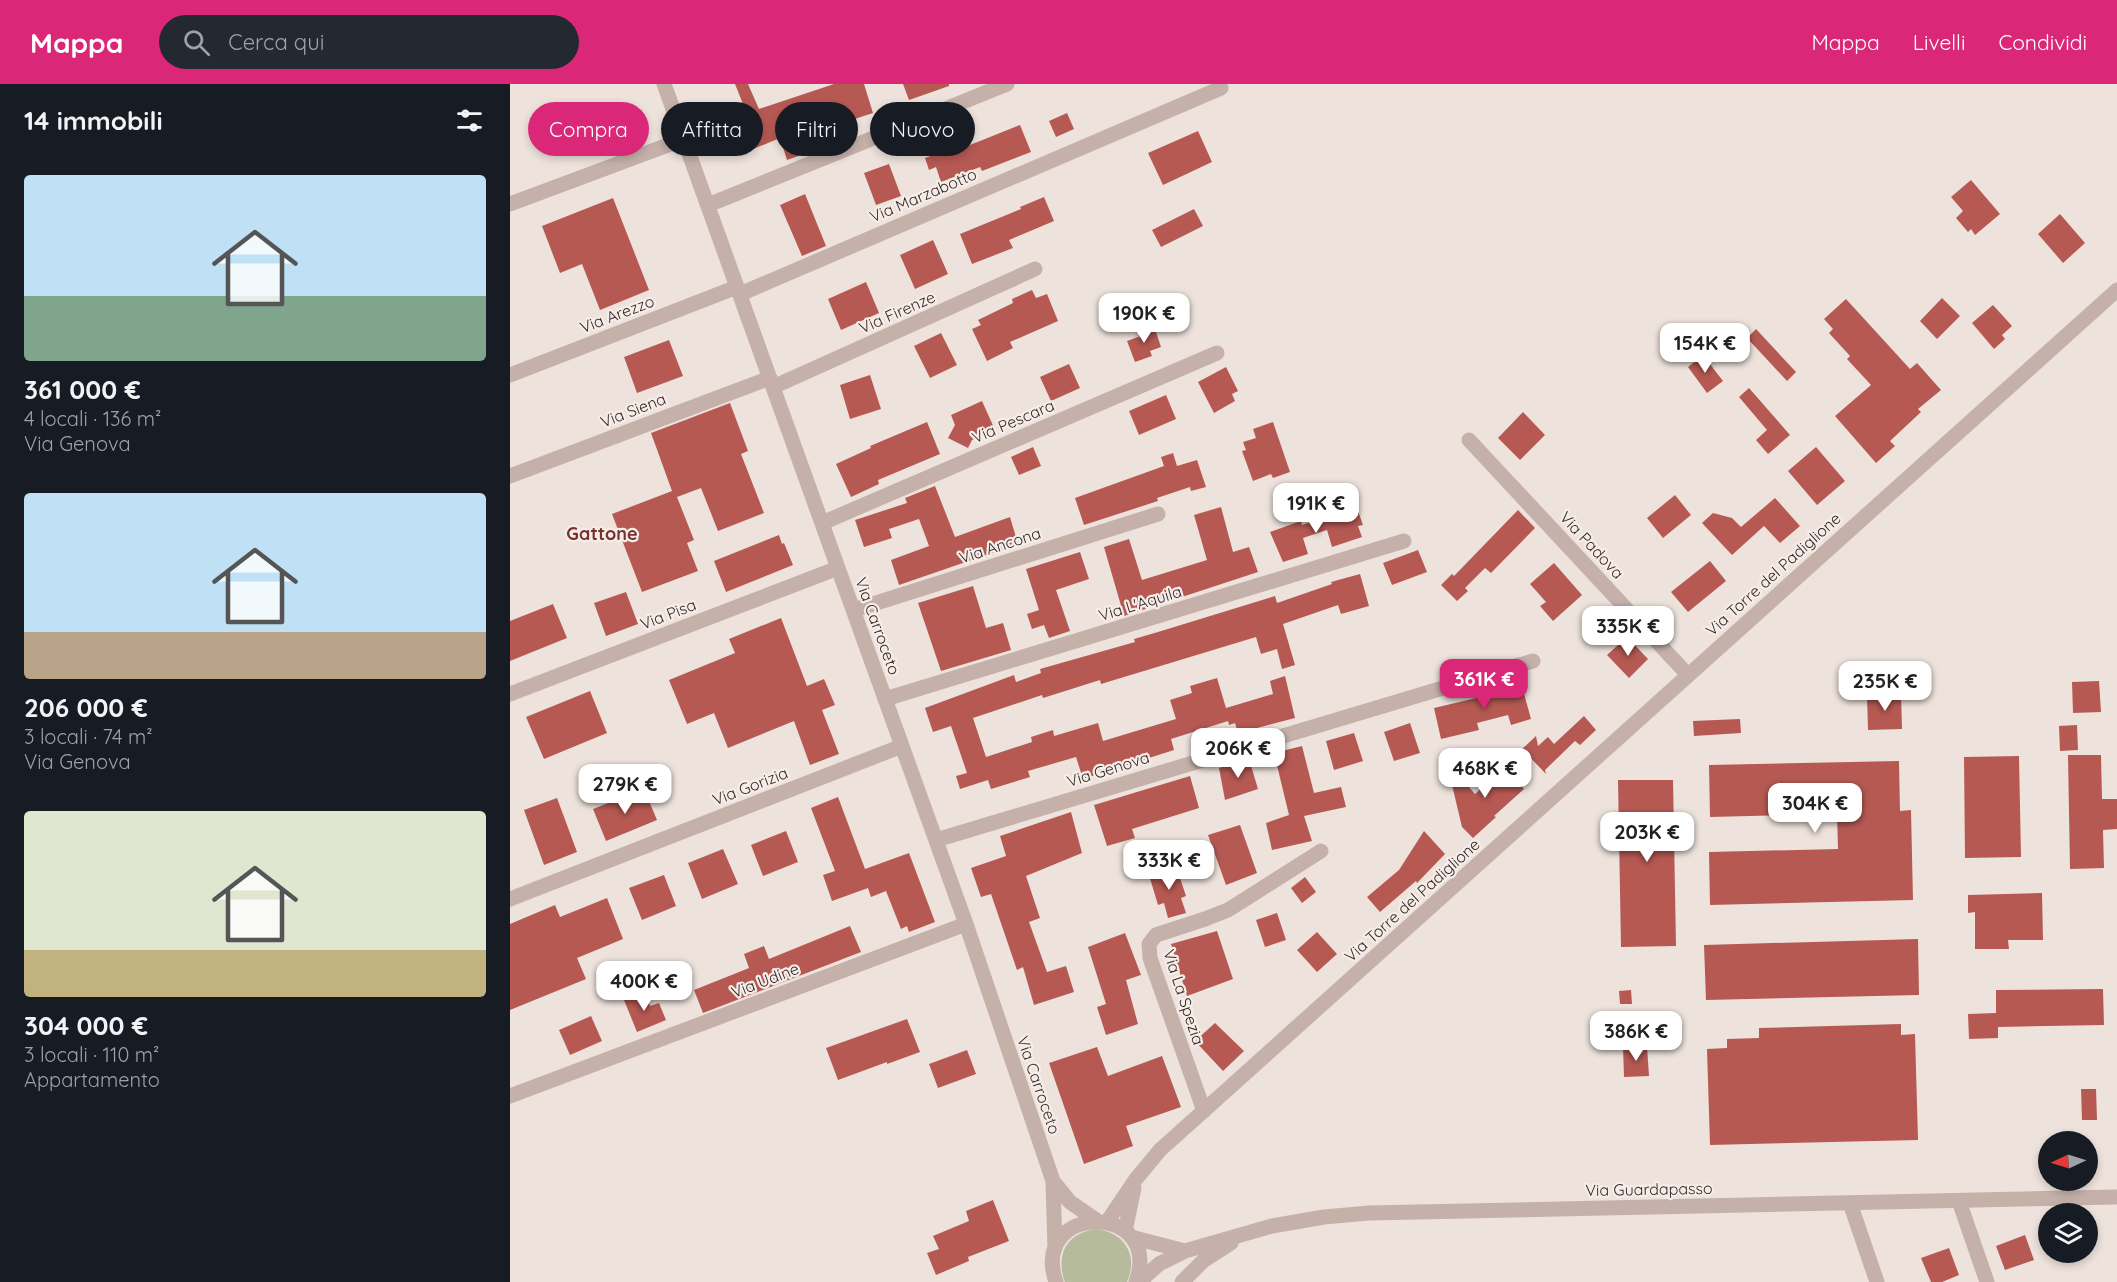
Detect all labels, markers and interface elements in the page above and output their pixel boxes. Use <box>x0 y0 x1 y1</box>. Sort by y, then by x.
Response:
search box <box>159 15 579 69</box>
text: Mappa <box>30 25 123 60</box>
icon: search <box>180 26 213 59</box>
text: Cerca qui <box>228 28 324 56</box>
text: Mappa <box>1811 29 1880 55</box>
text: Livelli <box>1913 29 1965 55</box>
text: Condividi <box>1998 29 2087 55</box>
chip: Compra <box>528 102 649 156</box>
chip: Affitta <box>661 102 763 156</box>
chip: Filtri <box>775 102 858 156</box>
chip: Nuovo <box>870 102 975 156</box>
text: 14 immobili <box>24 104 163 137</box>
icon: filters <box>453 104 486 137</box>
street label: Via Marzabotto <box>866 163 980 227</box>
icon: home <box>201 214 309 322</box>
street label: Via Firenze <box>856 286 938 338</box>
street label: Via Arezzo <box>577 291 657 337</box>
pin: 190K € <box>1095 293 1193 344</box>
text: 190K € <box>1113 300 1175 325</box>
pin: 154K € <box>1656 323 1754 374</box>
text: 154K € <box>1674 330 1736 355</box>
text: 361 000 € <box>24 373 141 406</box>
street label: Via Siena <box>597 388 669 432</box>
street label: Via Pescara <box>969 395 1057 447</box>
text: 4 locali · 136 m² <box>24 406 161 431</box>
text: Via Genova <box>24 431 131 456</box>
pin: 191K € <box>1267 483 1365 534</box>
text: 191K € <box>1287 490 1345 515</box>
street label: Via Padova <box>1556 507 1628 583</box>
street label: Via Torre del Padiglione <box>1701 508 1845 640</box>
district label: Gattone <box>566 522 638 545</box>
street label: Via Ancona <box>957 522 1043 568</box>
icon: home <box>201 532 309 640</box>
street label: Via Carroceto <box>851 575 905 677</box>
street label: Via L'Aquila <box>1096 581 1184 625</box>
street label: Via Pisa <box>637 594 699 634</box>
pin: 335K € <box>1579 606 1677 657</box>
text: 335K € <box>1596 613 1660 638</box>
pin: 361K € <box>1435 659 1533 710</box>
pin: 235K € <box>1836 661 1934 712</box>
text: 361K € <box>1454 666 1514 691</box>
text: 235K € <box>1853 668 1917 693</box>
text: 206 000 € <box>24 691 148 724</box>
text: 3 locali · 74 m² <box>24 724 153 749</box>
pin: 206K € <box>1189 728 1287 779</box>
text: 206K € <box>1205 735 1271 760</box>
street label: Via Genova <box>1064 747 1152 791</box>
pin: 468K € <box>1436 748 1534 799</box>
text: Via Genova <box>24 749 131 774</box>
text: 468K € <box>1452 755 1518 780</box>
street label: Via Gorizia <box>709 762 791 810</box>
pin: 279K € <box>576 764 674 815</box>
text: 279K € <box>593 771 657 796</box>
pin: 304K € <box>1766 783 1864 834</box>
text: 304K € <box>1782 790 1848 815</box>
pin: 203K € <box>1598 812 1696 863</box>
text: 203K € <box>1614 819 1680 844</box>
street label: Via Torre del Padiglione <box>1340 834 1484 966</box>
pin: 333K € <box>1120 840 1218 891</box>
text: 333K € <box>1137 847 1201 872</box>
icon: home <box>201 850 309 958</box>
street label: Via La Spezia <box>1159 947 1209 1047</box>
street label: Via Udine <box>728 958 802 1002</box>
pin: 400K € <box>595 961 693 1012</box>
text: 400K € <box>610 968 678 993</box>
text: 304 000 € <box>24 1009 148 1042</box>
pin: 386K € <box>1587 1011 1685 1062</box>
text: 386K € <box>1604 1018 1668 1043</box>
street label: Via Carroceto <box>1013 1033 1065 1137</box>
text: 3 locali · 110 m² <box>24 1042 159 1067</box>
text: Appartamento <box>24 1067 160 1092</box>
north arrow <box>2038 1131 2098 1191</box>
map controls <box>2038 1131 2098 1263</box>
street label: Via Guardapasso <box>1585 1178 1713 1200</box>
button: layers <box>2038 1203 2098 1263</box>

